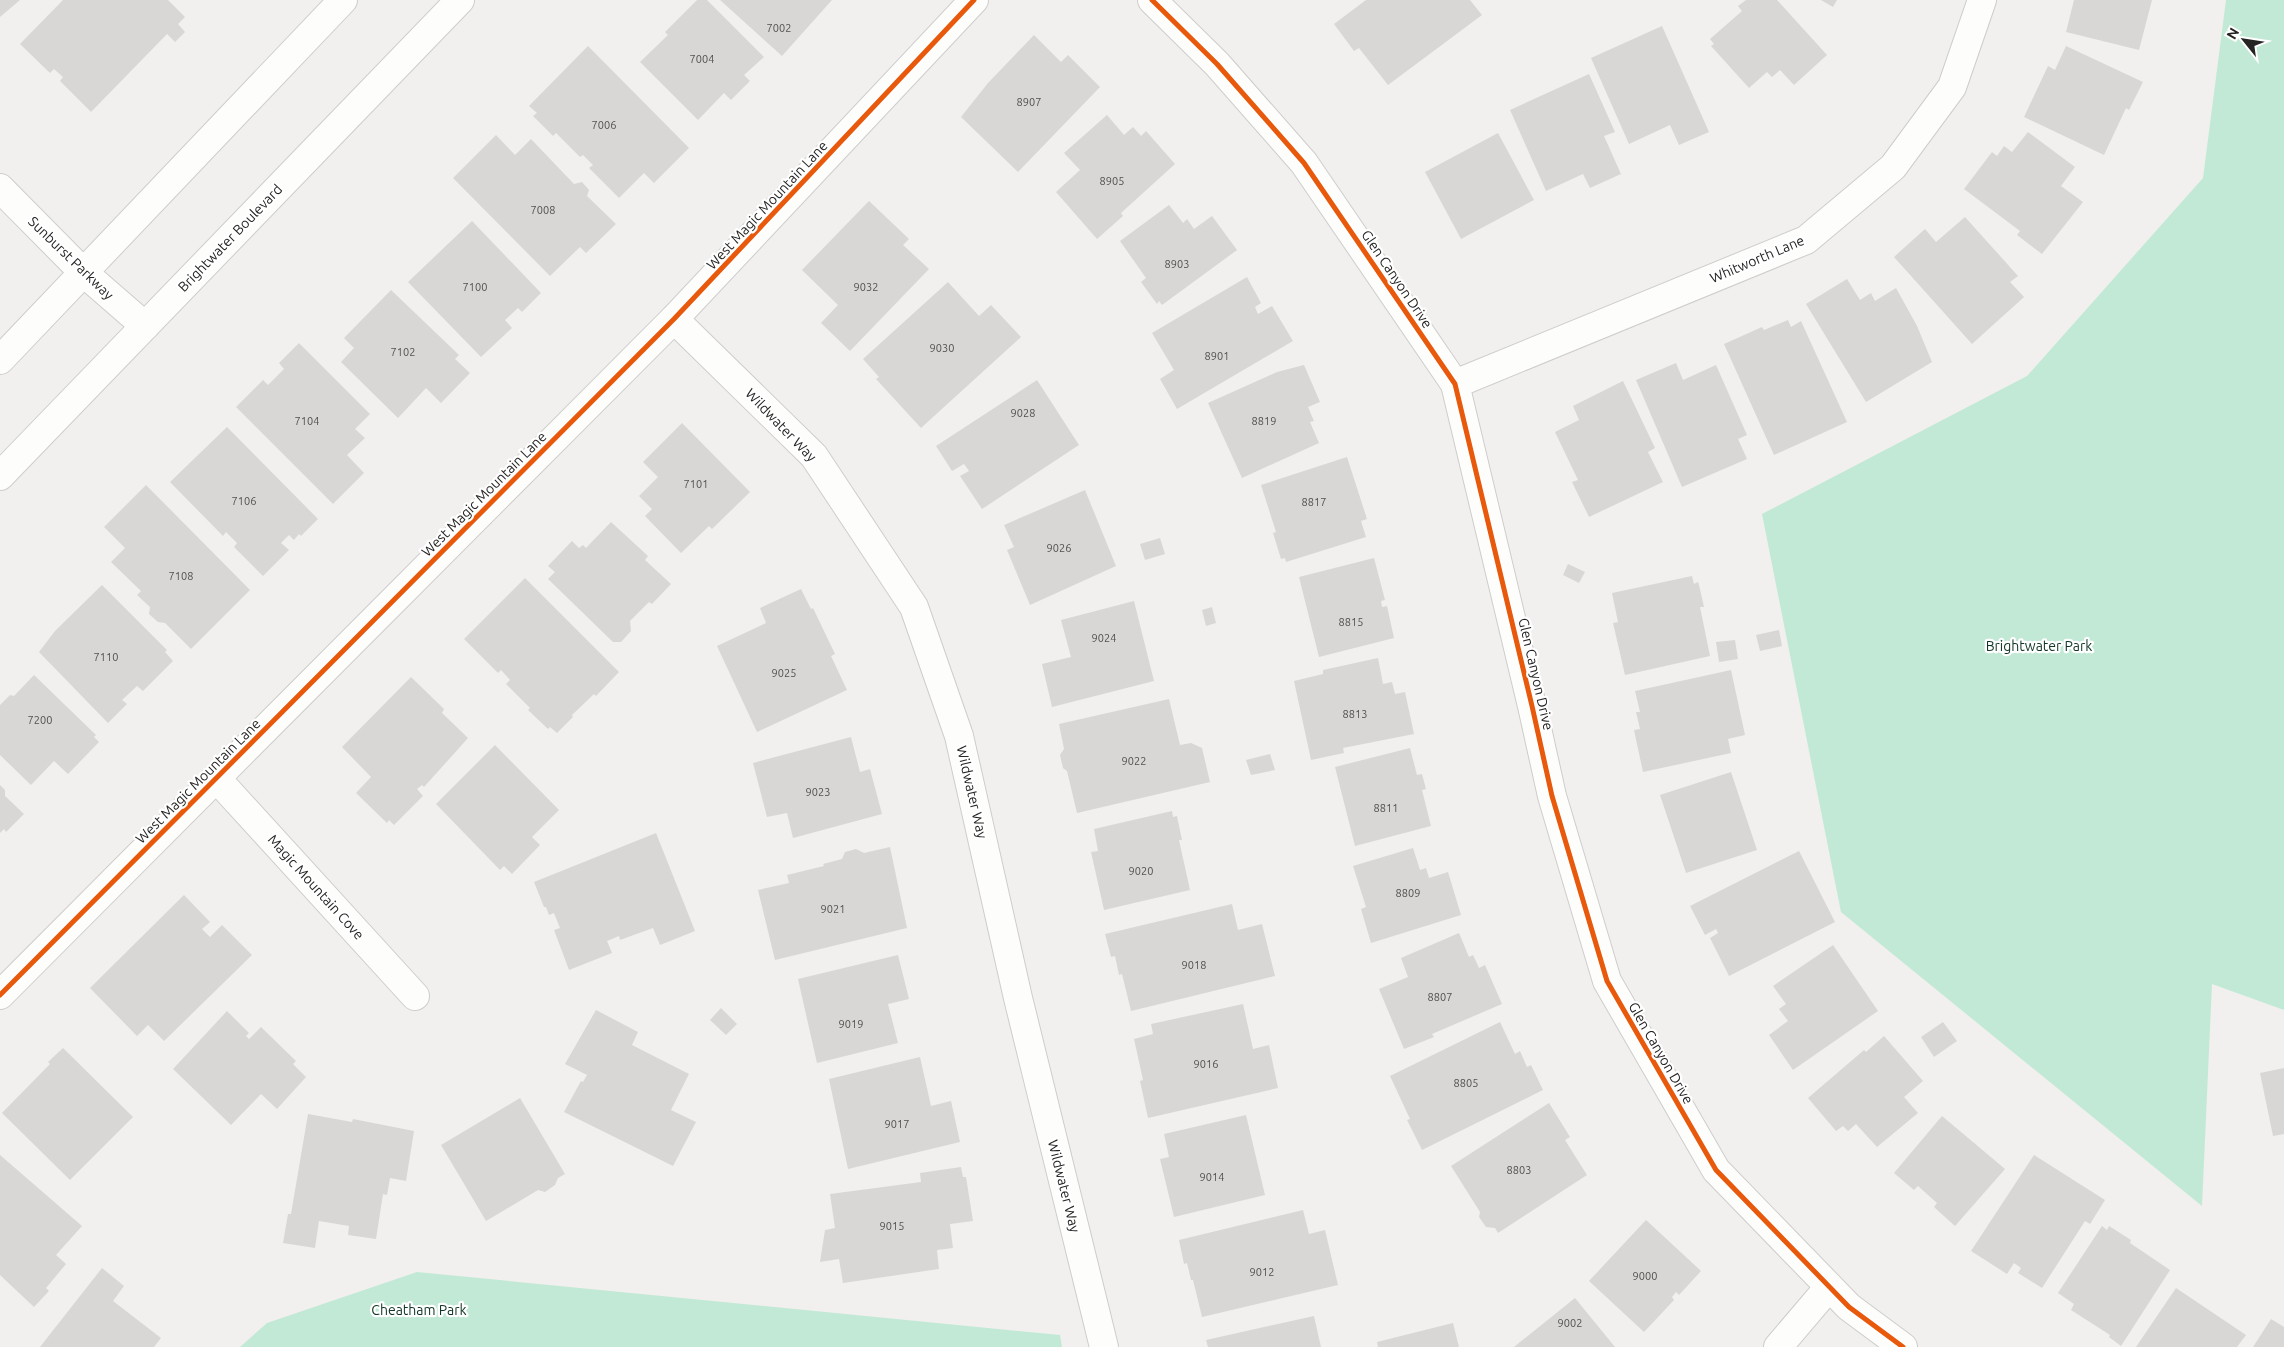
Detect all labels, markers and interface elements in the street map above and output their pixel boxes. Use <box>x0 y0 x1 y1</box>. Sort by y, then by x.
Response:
north arrow <box>2219 15 2269 65</box>
house number: 7002 <box>767 22 791 34</box>
text: N <box>2223 25 2242 42</box>
house number: 7004 <box>690 53 714 65</box>
house number: 8907 <box>1017 96 1041 108</box>
house number: 7006 <box>592 119 616 131</box>
street label: West Magic Mountain Lane <box>703 138 831 272</box>
house number: 8905 <box>1100 175 1124 187</box>
street label: Brightwater Boulevard <box>175 181 285 295</box>
house number: 7008 <box>531 204 555 216</box>
street label: Sunburst Parkway <box>25 213 117 303</box>
street label: Glen Canyon Drive <box>1358 227 1436 331</box>
street label: Whitworth Lane <box>1707 232 1807 286</box>
house number: 8903 <box>1165 258 1189 270</box>
house number: 7100 <box>463 281 487 293</box>
house number: 9032 <box>854 281 878 293</box>
house number: 9030 <box>930 342 954 354</box>
house number: 7102 <box>391 346 415 358</box>
house number: 8901 <box>1205 350 1229 362</box>
street label: Wildwater Way <box>742 385 820 465</box>
house number: 9028 <box>1011 407 1035 419</box>
house number: 7104 <box>295 415 319 427</box>
house number: 8819 <box>1252 415 1276 427</box>
street label: West Magic Mountain Lane <box>418 428 550 560</box>
house number: 7101 <box>684 478 708 490</box>
house number: 7106 <box>232 495 256 507</box>
house number: 8817 <box>1302 496 1326 508</box>
house number: 9026 <box>1047 542 1071 554</box>
house number: 7108 <box>169 570 193 582</box>
house number: 8815 <box>1339 616 1363 628</box>
street label: Glen Canyon Drive <box>1515 616 1557 732</box>
house number: 9024 <box>1092 632 1116 644</box>
park label: Brightwater Park <box>1986 638 2092 654</box>
house number: 7110 <box>94 651 118 663</box>
house number: 9025 <box>772 667 796 679</box>
house number: 8813 <box>1343 708 1367 720</box>
house number: 7200 <box>28 714 52 726</box>
street label: West Magic Mountain Lane <box>132 715 264 847</box>
street label: Wildwater Way <box>954 744 991 840</box>
house number: 9022 <box>1122 755 1146 767</box>
house number: 9023 <box>806 786 830 798</box>
house number: 8811 <box>1374 802 1398 814</box>
street label: Magic Mountain Cove <box>265 831 367 943</box>
house number: 9020 <box>1129 865 1153 877</box>
house number: 8809 <box>1396 887 1420 899</box>
house number: 9021 <box>821 903 845 915</box>
house number: 9018 <box>1182 959 1206 971</box>
house number: 8807 <box>1428 991 1452 1003</box>
street label: Glen Canyon Drive <box>1625 999 1697 1107</box>
house number: 9019 <box>839 1018 863 1030</box>
house number: 9016 <box>1194 1058 1218 1070</box>
house number: 8805 <box>1454 1077 1478 1089</box>
house number: 9017 <box>885 1118 909 1130</box>
street label: Wildwater Way <box>1045 1138 1083 1234</box>
house number: 8803 <box>1507 1164 1531 1176</box>
house number: 9014 <box>1200 1171 1224 1183</box>
house number: 9015 <box>880 1220 904 1232</box>
house number: 9012 <box>1250 1266 1274 1278</box>
house number: 9000 <box>1633 1270 1657 1282</box>
park label: Cheatham Park <box>371 1302 467 1318</box>
house number: 9002 <box>1558 1317 1582 1329</box>

